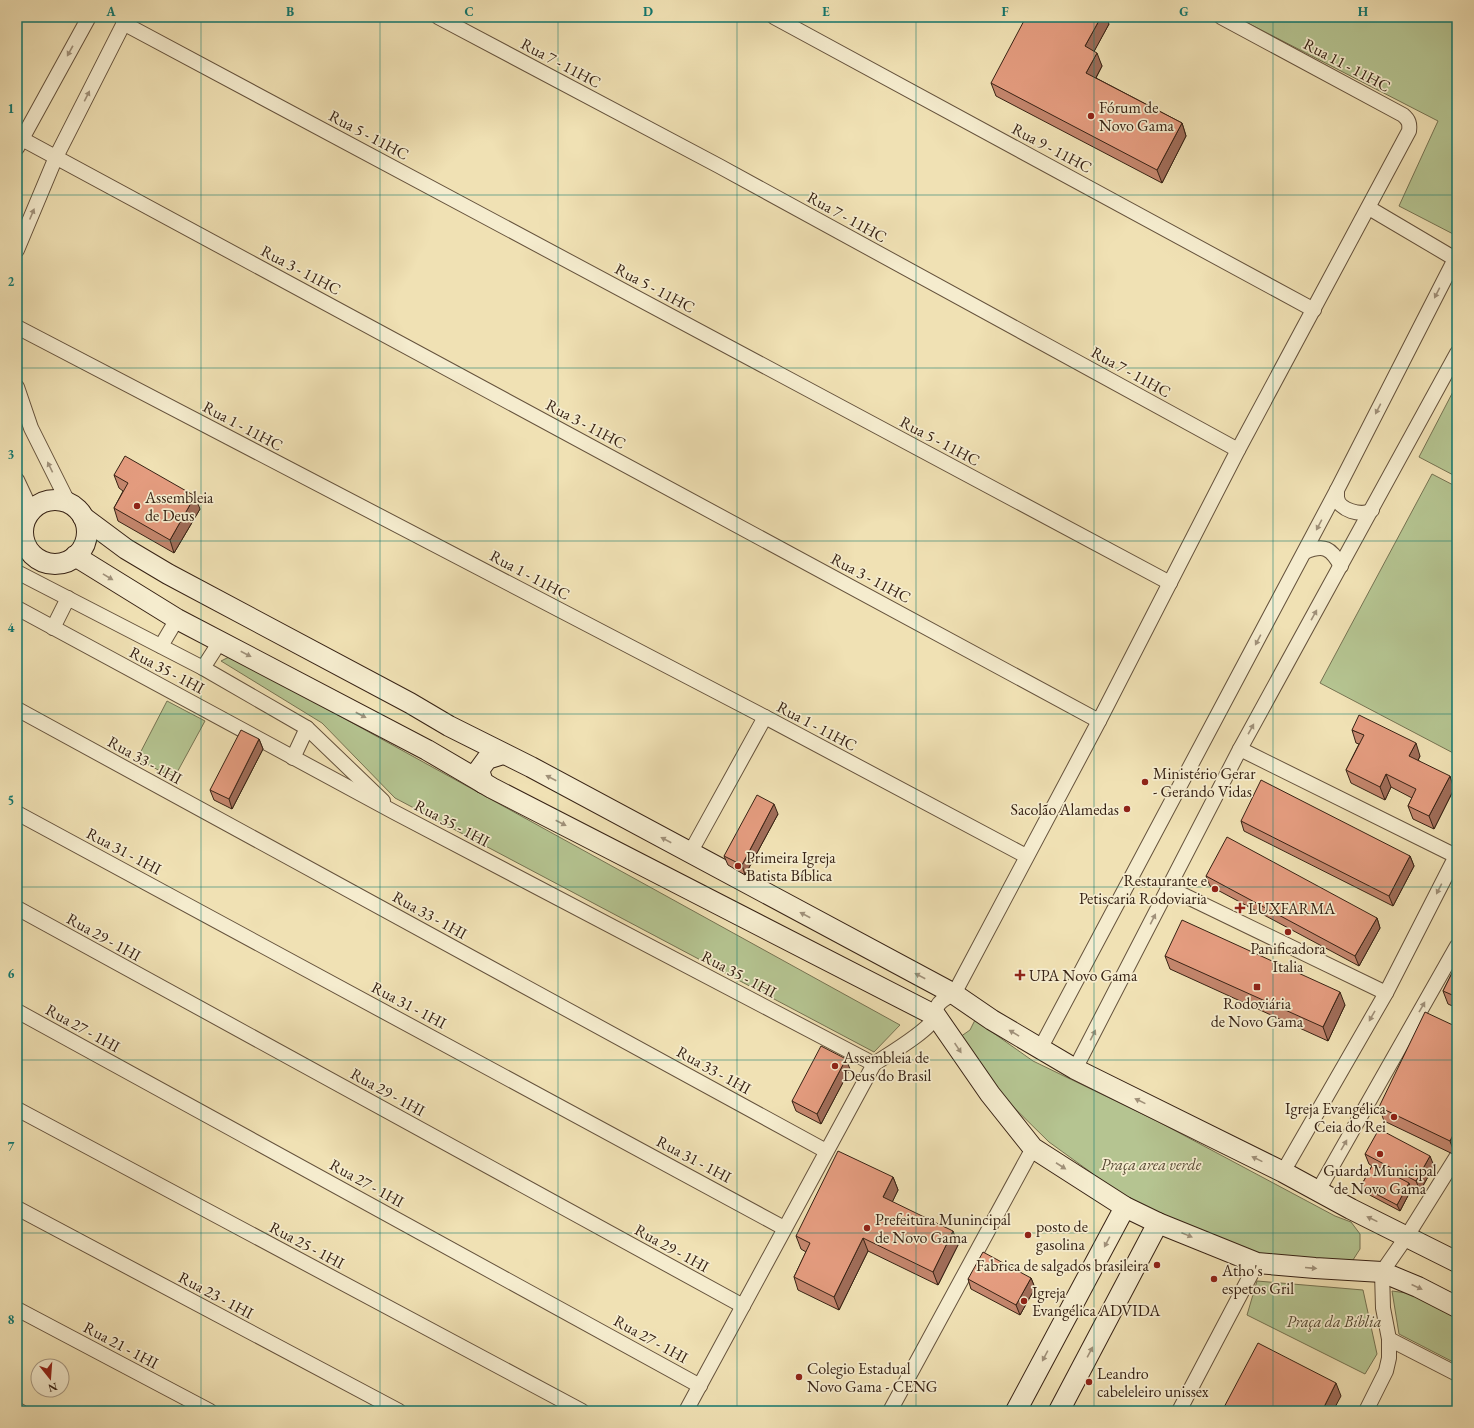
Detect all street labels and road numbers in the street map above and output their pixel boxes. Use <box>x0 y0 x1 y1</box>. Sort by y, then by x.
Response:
street label: Rua 7 - 11HC <box>517 33 605 93</box>
street label: Rua 11 - 11HC <box>1300 33 1394 97</box>
street label: Rua 5 - 11HC <box>325 105 413 165</box>
street label: Rua 9 - 11HC <box>1008 118 1096 178</box>
street label: Rua 7 - 11HC <box>804 187 890 247</box>
street label: Rua 3 - 11HC <box>257 240 345 300</box>
street label: Rua 5 - 11HC <box>611 258 699 318</box>
street label: Rua 7 - 11HC <box>1088 342 1174 402</box>
street label: Rua 3 - 11HC <box>542 394 630 454</box>
street label: Rua 1 - 11HC <box>199 396 287 456</box>
street label: Rua 5 - 11HC <box>896 411 984 471</box>
street label: Rua 1 - 11HC <box>486 545 574 605</box>
street label: Rua 3 - 11HC <box>827 548 915 608</box>
street label: Rua 35 - 1HI <box>126 642 208 699</box>
street label: Rua 1 - 11HC <box>773 696 861 756</box>
street label: Rua 33 - 1HI <box>104 731 186 789</box>
street label: Rua 35 - 1HI <box>411 795 493 852</box>
street label: Rua 31 - 1HI <box>83 823 165 880</box>
street label: Rua 33 - 1HI <box>389 886 471 944</box>
street label: Rua 29 - 1HI <box>63 908 145 966</box>
street label: Rua 35 - 1HI <box>698 946 780 1003</box>
street label: Rua 31 - 1HI <box>368 977 450 1034</box>
street label: Rua 27 - 1HI <box>42 999 124 1057</box>
street label: Rua 33 - 1HI <box>673 1041 755 1099</box>
street label: Rua 29 - 1HI <box>347 1063 429 1121</box>
street label: Rua 31 - 1HI <box>653 1131 735 1188</box>
street label: Rua 27 - 1HI <box>326 1154 408 1212</box>
street label: Rua 25 - 1HI <box>266 1217 348 1274</box>
street label: Rua 29 - 1HI <box>631 1219 713 1277</box>
street label: Rua 23 - 1HI <box>175 1267 257 1324</box>
street label: Rua 27 - 1HI <box>610 1310 692 1368</box>
street label: Rua 21 - 1HI <box>80 1317 162 1374</box>

